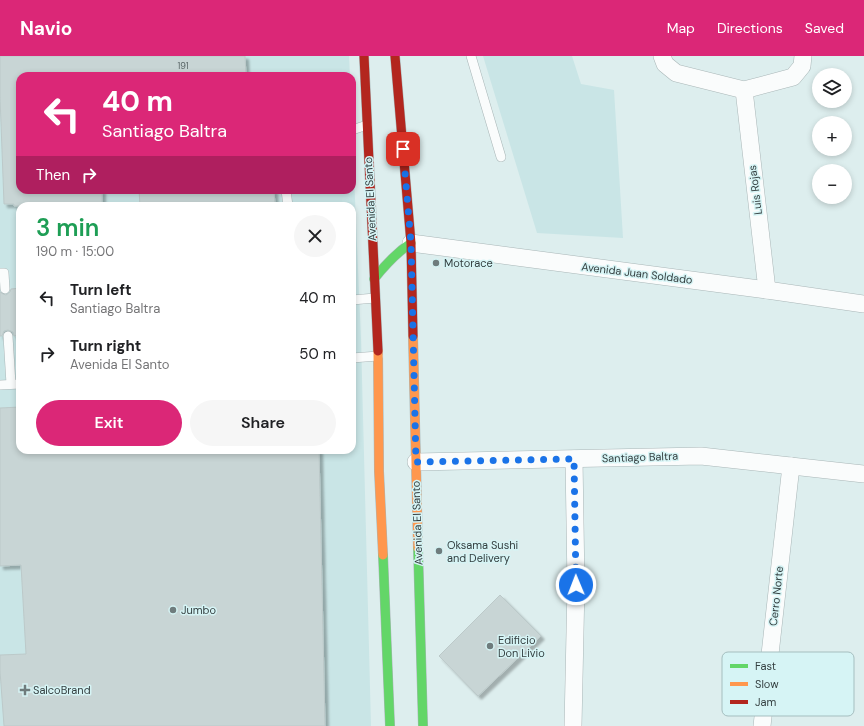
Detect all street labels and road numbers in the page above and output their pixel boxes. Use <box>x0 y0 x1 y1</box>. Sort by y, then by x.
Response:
street label: Avenida El Santo <box>361 157 379 241</box>
street label: Luis Rojas <box>745 164 765 216</box>
street label: Avenida Juan Soldado <box>581 259 693 287</box>
street label: Santiago Baltra <box>602 449 678 465</box>
street label: Avenida El Santo <box>409 481 425 565</box>
street label: Cerro Norte <box>766 565 786 627</box>

